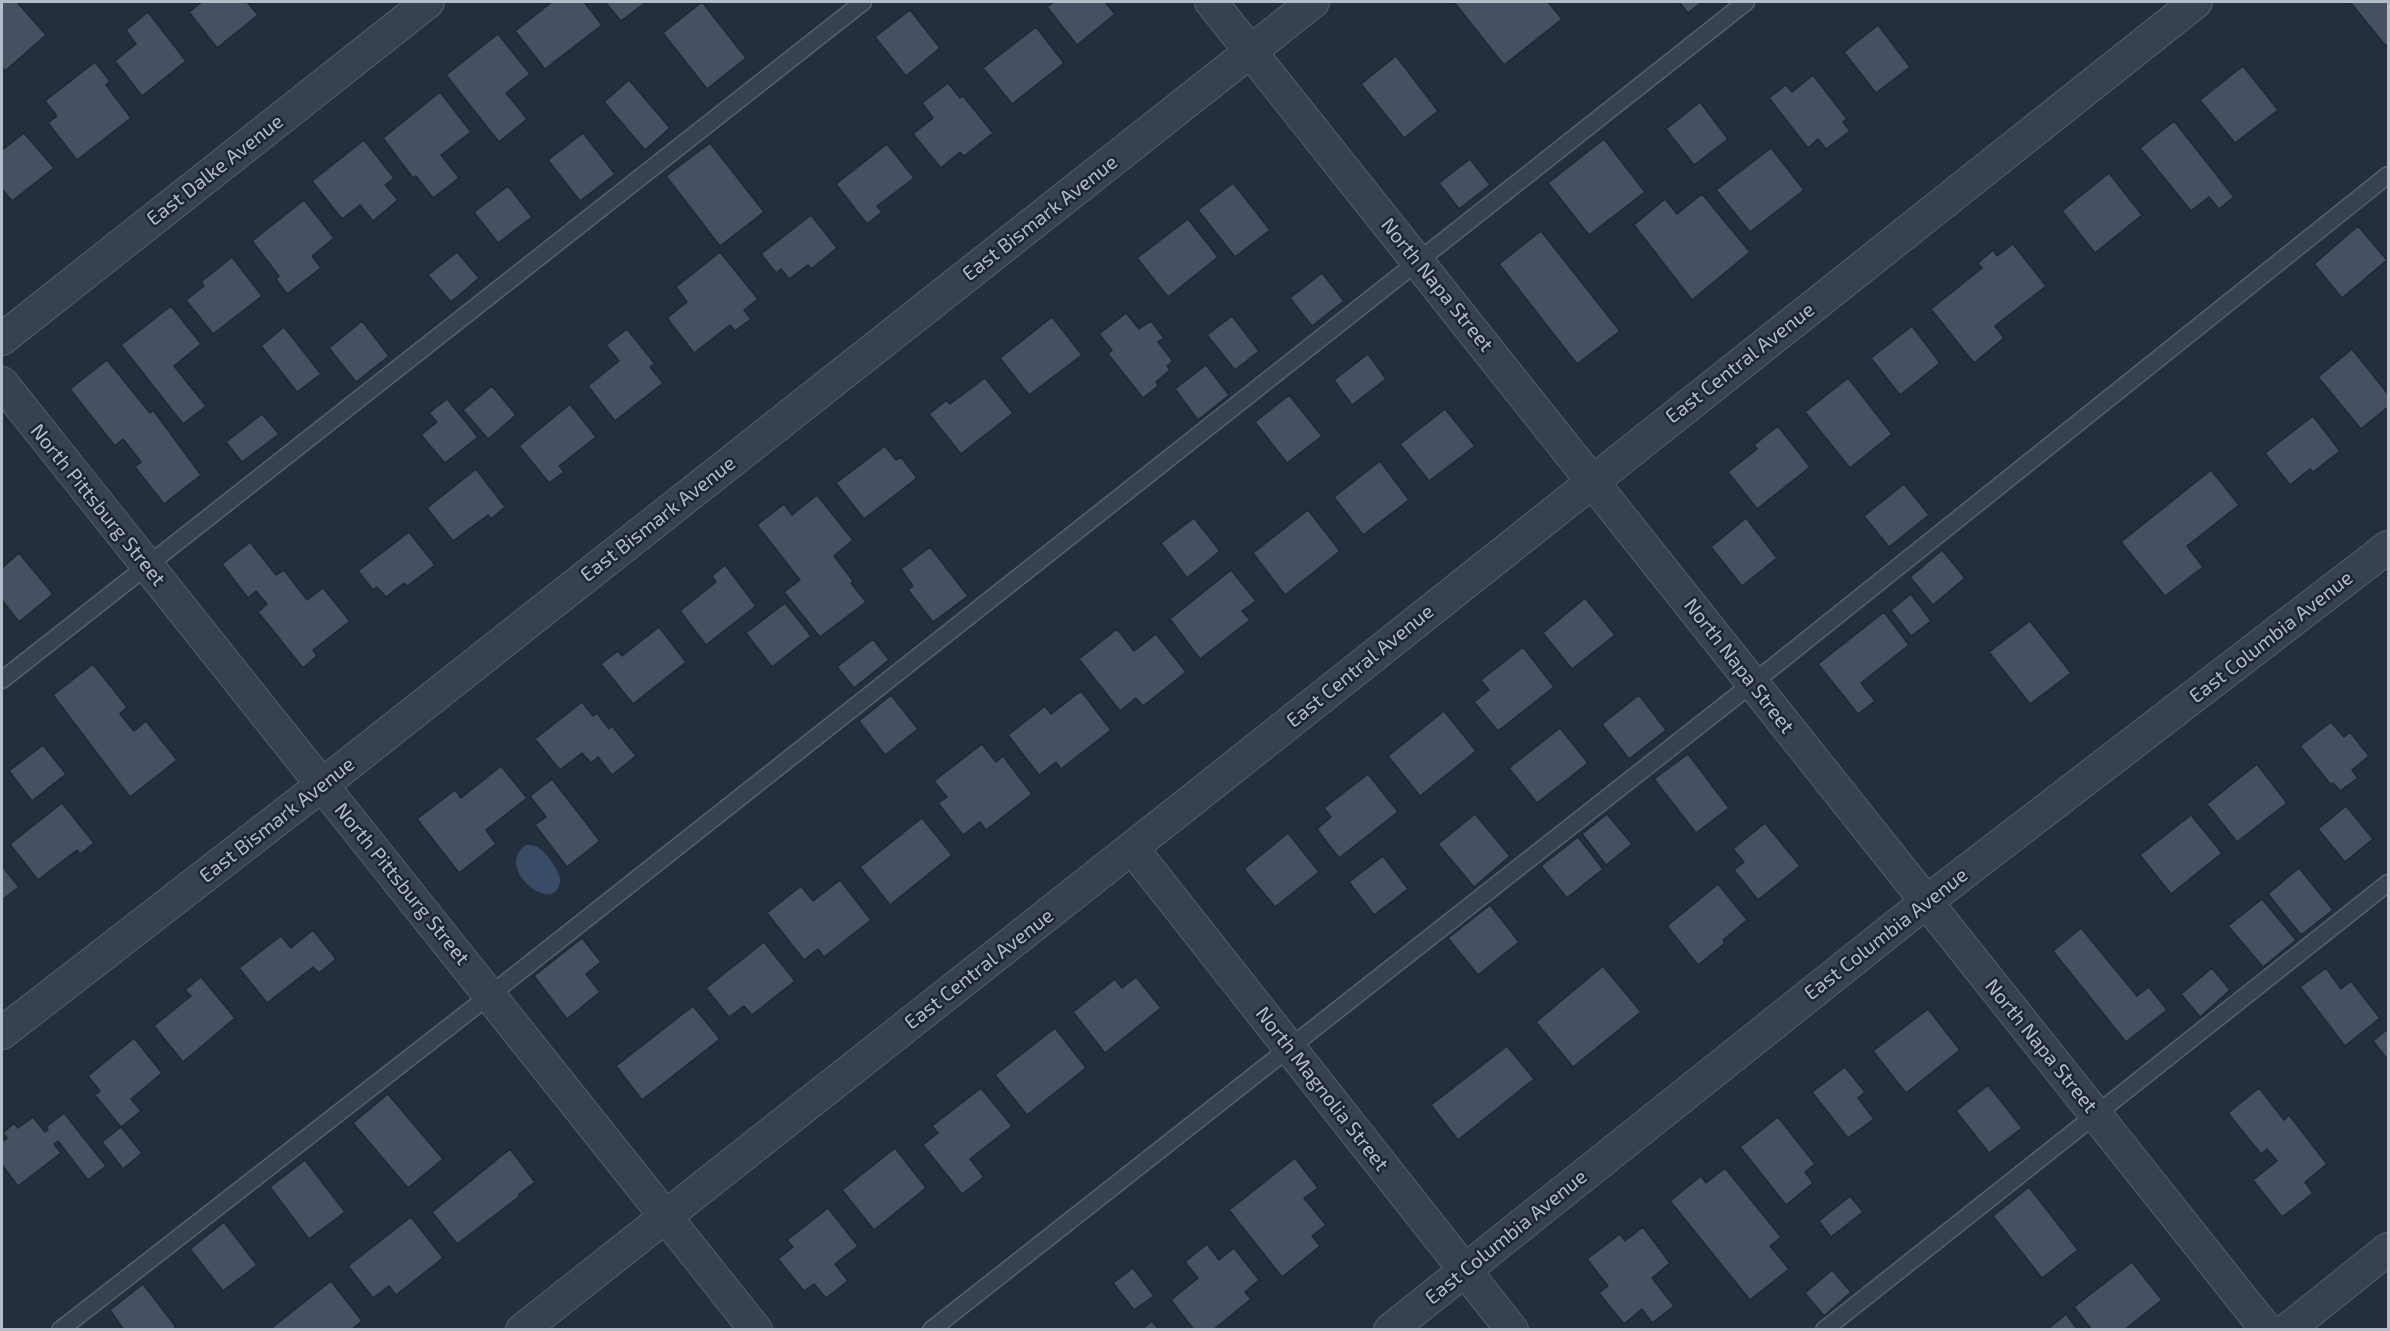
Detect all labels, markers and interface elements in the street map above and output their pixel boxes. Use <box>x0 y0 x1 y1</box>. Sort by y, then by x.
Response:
street label: East Dalke Avenue <box>142 109 288 231</box>
street label: East Bismark Avenue <box>958 150 1122 286</box>
street label: North Napa Street <box>1376 213 1498 357</box>
street label: East Central Avenue <box>1661 297 1819 429</box>
street label: North Pittsburg Street <box>25 419 171 591</box>
street label: East Bismark Avenue <box>576 451 740 587</box>
street label: East Columbia Avenue <box>2184 566 2358 708</box>
street label: North Napa Street <box>1679 594 1799 738</box>
street label: East Central Avenue <box>1282 599 1438 733</box>
street label: East Bismark Avenue <box>195 752 359 888</box>
street label: North Pittsburg Street <box>329 798 475 970</box>
street label: East Columbia Avenue <box>1799 863 1973 1005</box>
street label: East Central Avenue <box>900 903 1058 1035</box>
street label: North Napa Street <box>1980 974 2102 1118</box>
street label: North Magnolia Street <box>1250 1002 1394 1176</box>
street label: East Columbia Avenue <box>1420 1164 1592 1310</box>

